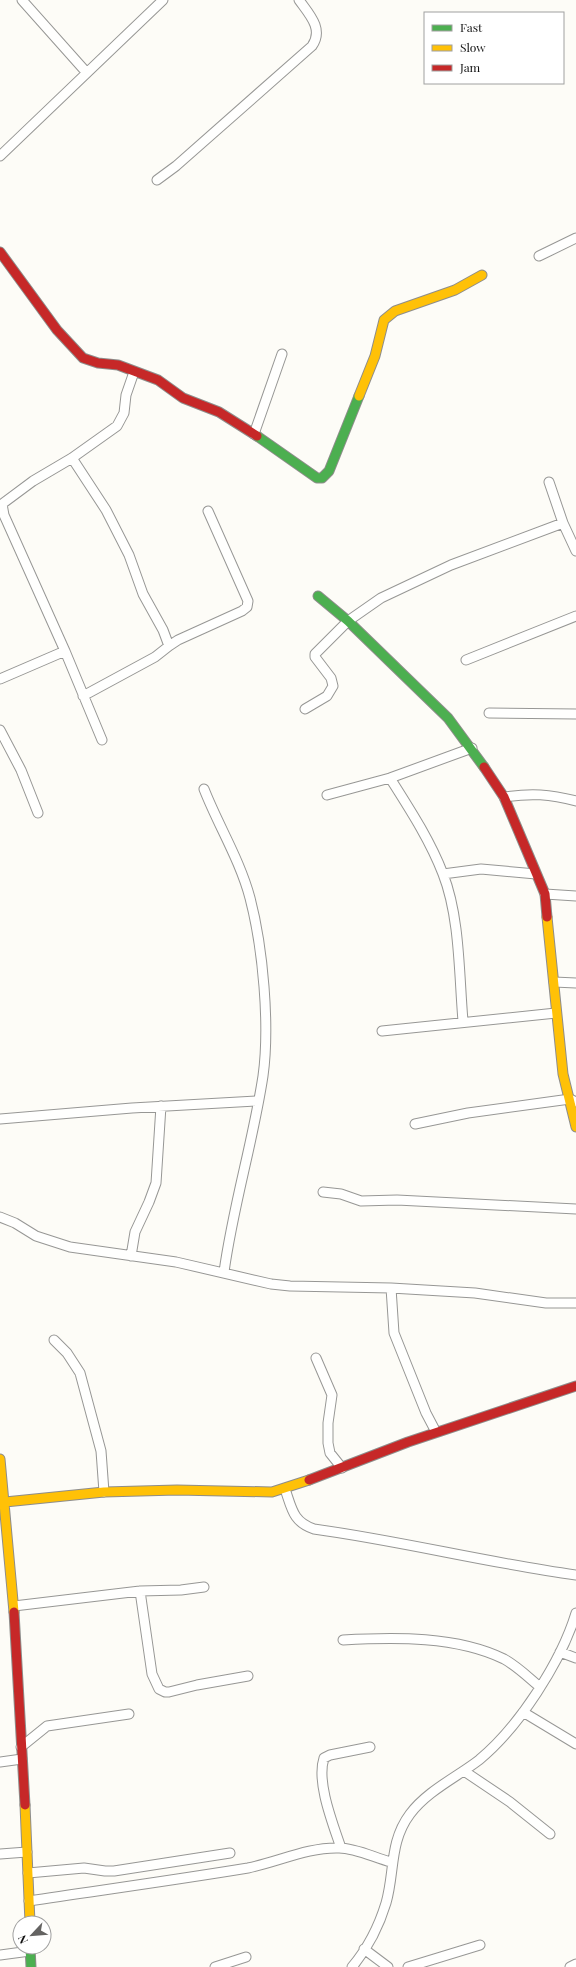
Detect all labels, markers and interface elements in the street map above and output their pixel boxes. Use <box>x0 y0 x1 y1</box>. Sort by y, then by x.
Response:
legend <box>424 12 564 84</box>
text: Fast <box>460 19 483 35</box>
text: Slow <box>460 39 486 55</box>
text: Jam <box>459 59 481 75</box>
north arrow <box>12 1915 52 1955</box>
text: N <box>14 1933 31 1946</box>

